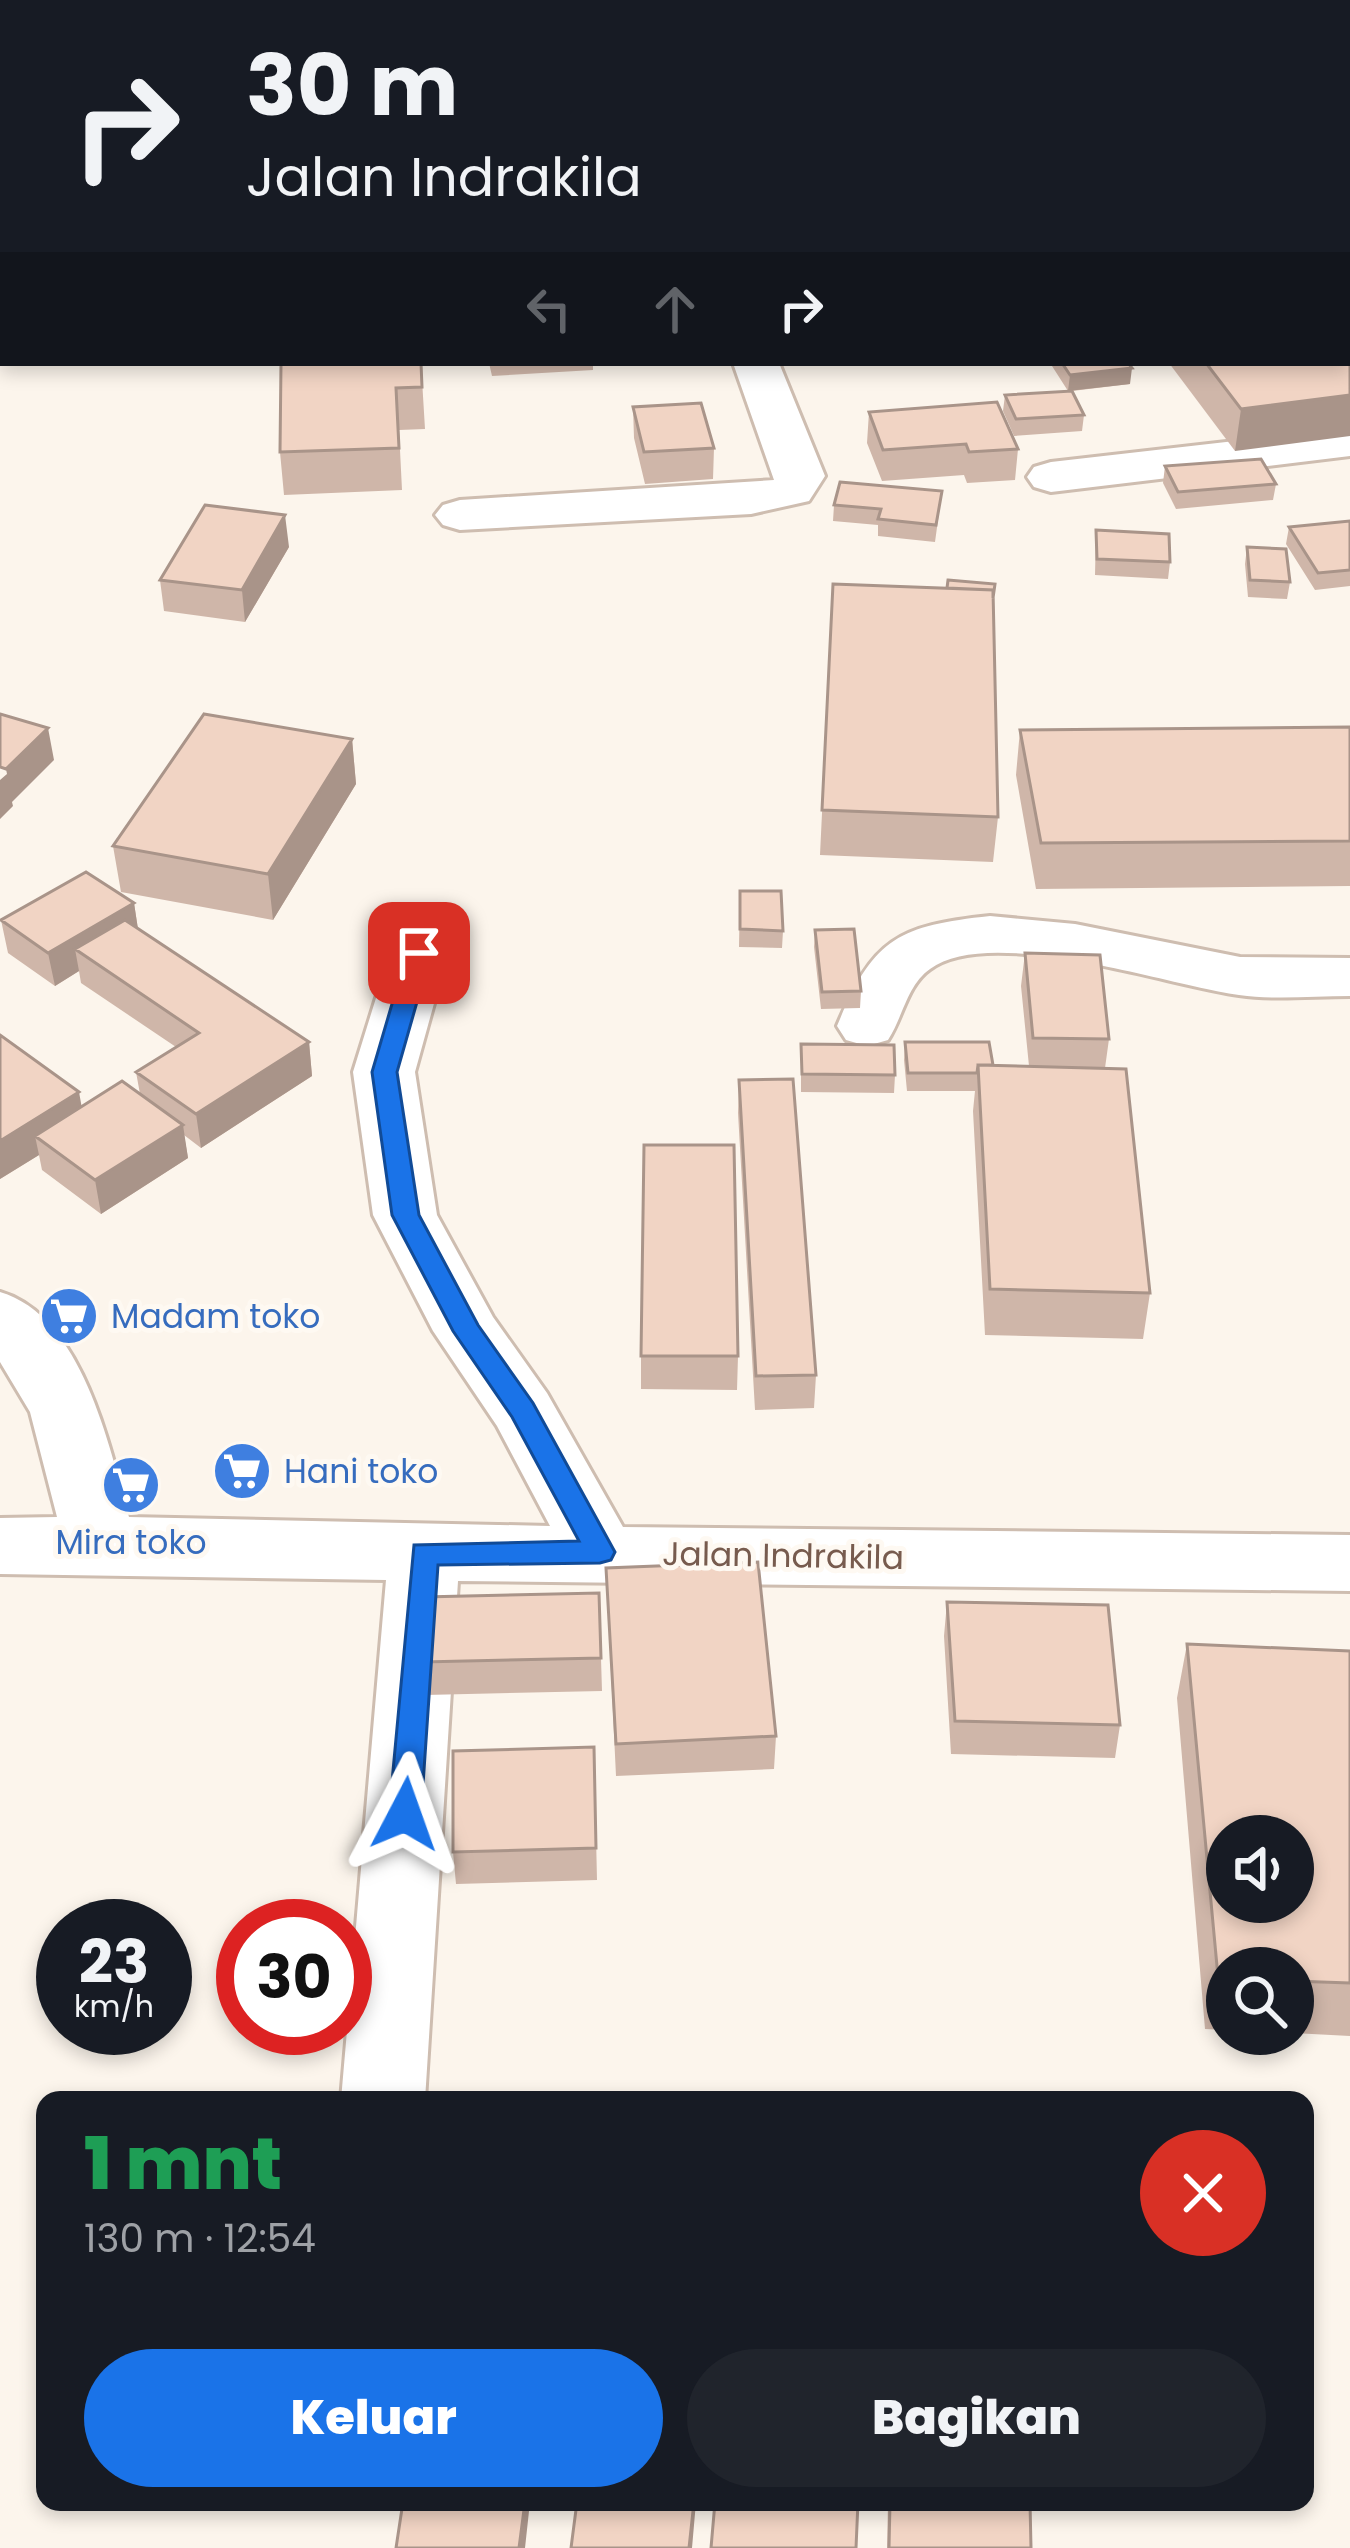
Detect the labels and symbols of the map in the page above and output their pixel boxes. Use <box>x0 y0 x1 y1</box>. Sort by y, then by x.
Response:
pin <box>368 902 470 1004</box>
supermarket icon: Madam toko <box>38 1285 100 1347</box>
place label: Madam toko <box>111 1293 320 1340</box>
supermarket icon: Hani toko <box>211 1440 273 1502</box>
place label: Hani toko <box>284 1448 438 1495</box>
supermarket icon: Mira toko <box>100 1454 162 1516</box>
place label: Mira toko <box>55 1519 207 1566</box>
street label: Jalan Indrakila <box>662 1530 904 1581</box>
position arrow <box>342 1751 468 1877</box>
speed limit sign: 30 <box>216 1899 372 2055</box>

